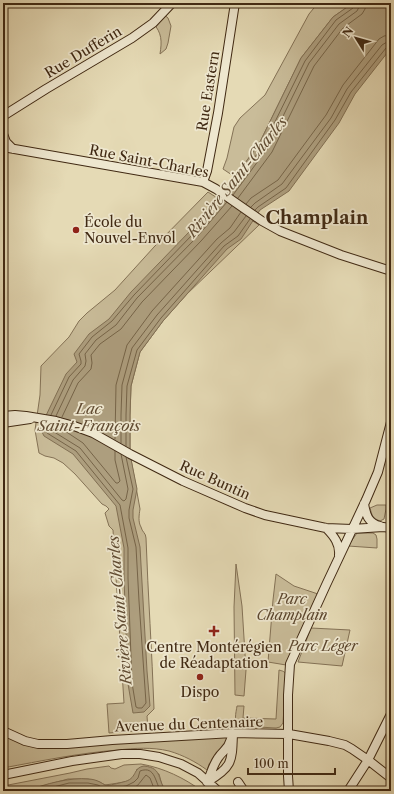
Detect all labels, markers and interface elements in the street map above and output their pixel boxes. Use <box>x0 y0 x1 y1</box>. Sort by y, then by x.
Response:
north arrow <box>336 18 376 58</box>
street label: Rue Dufferin <box>41 22 125 82</box>
text: N <box>340 24 357 40</box>
street label: Rue Eastern <box>193 49 223 132</box>
water label: Rivière Saint-Charles <box>181 112 291 242</box>
street label: Rue Saint-Charles <box>88 141 210 181</box>
district label: Champlain <box>266 207 369 229</box>
place label: École du Nouvel-Envol <box>84 213 176 247</box>
marker: École du Nouvel-Envol <box>71 225 81 235</box>
water label: Lac Saint-François <box>36 399 141 435</box>
street label: Rue Buntin <box>177 456 253 504</box>
water label: Rivière Saint-Charles <box>103 534 136 686</box>
park label: Parc Champlain <box>256 590 328 624</box>
marker: Centre Montérégien de Réadaptation <box>208 625 220 637</box>
park label: Parc Léger <box>287 637 359 655</box>
place label: Centre Montérégien de Réadaptation <box>146 638 282 672</box>
marker: Dispo <box>195 672 205 682</box>
place label: Dispo <box>181 683 219 701</box>
street label: Avenue du Centenaire <box>113 712 264 736</box>
scale bar <box>248 750 335 776</box>
text: 100 m <box>254 756 289 771</box>

